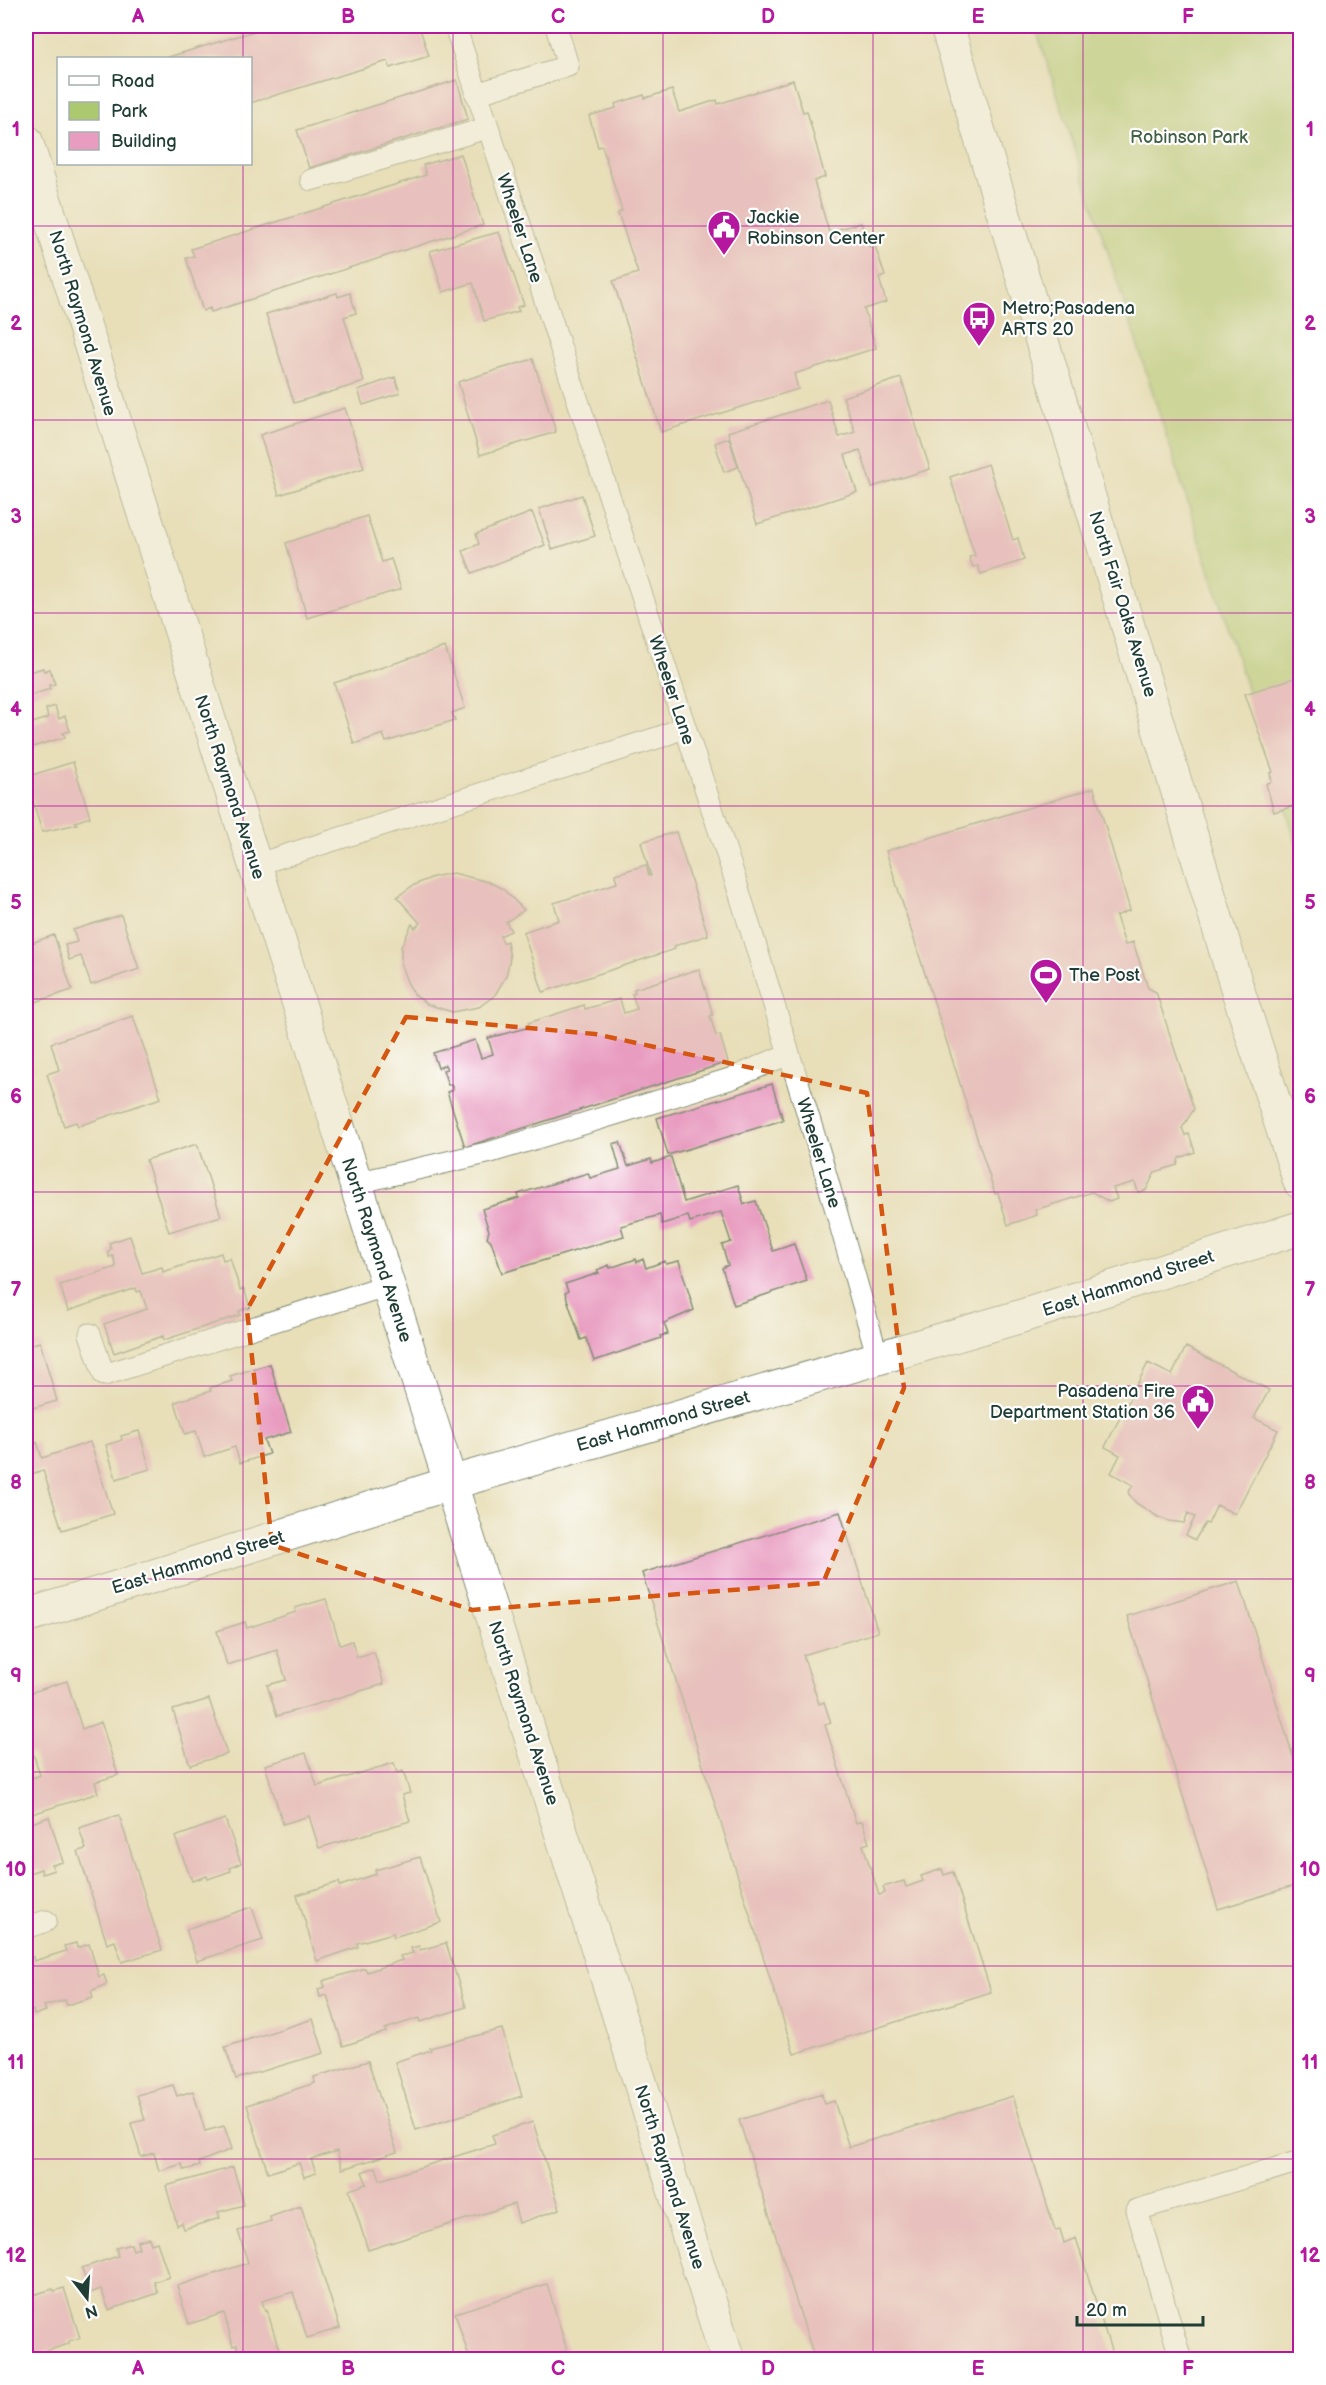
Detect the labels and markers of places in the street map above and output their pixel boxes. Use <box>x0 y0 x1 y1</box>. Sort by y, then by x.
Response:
place label: Jackie Robinson Center <box>747 207 885 249</box>
public building icon: Jackie Robinson Center <box>706 209 742 256</box>
place label: Metro;Pasadena ARTS 20 <box>1002 298 1135 340</box>
bus stop icon: Metro;Pasadena ARTS 20 <box>961 300 997 347</box>
sports icon: The Post <box>1028 957 1064 1004</box>
place label: The Post <box>1069 965 1141 986</box>
place label: Pasadena Fire Department Station 36 <box>990 1381 1175 1423</box>
public building icon: Pasadena Fire Department Station 36 <box>1180 1383 1216 1430</box>

